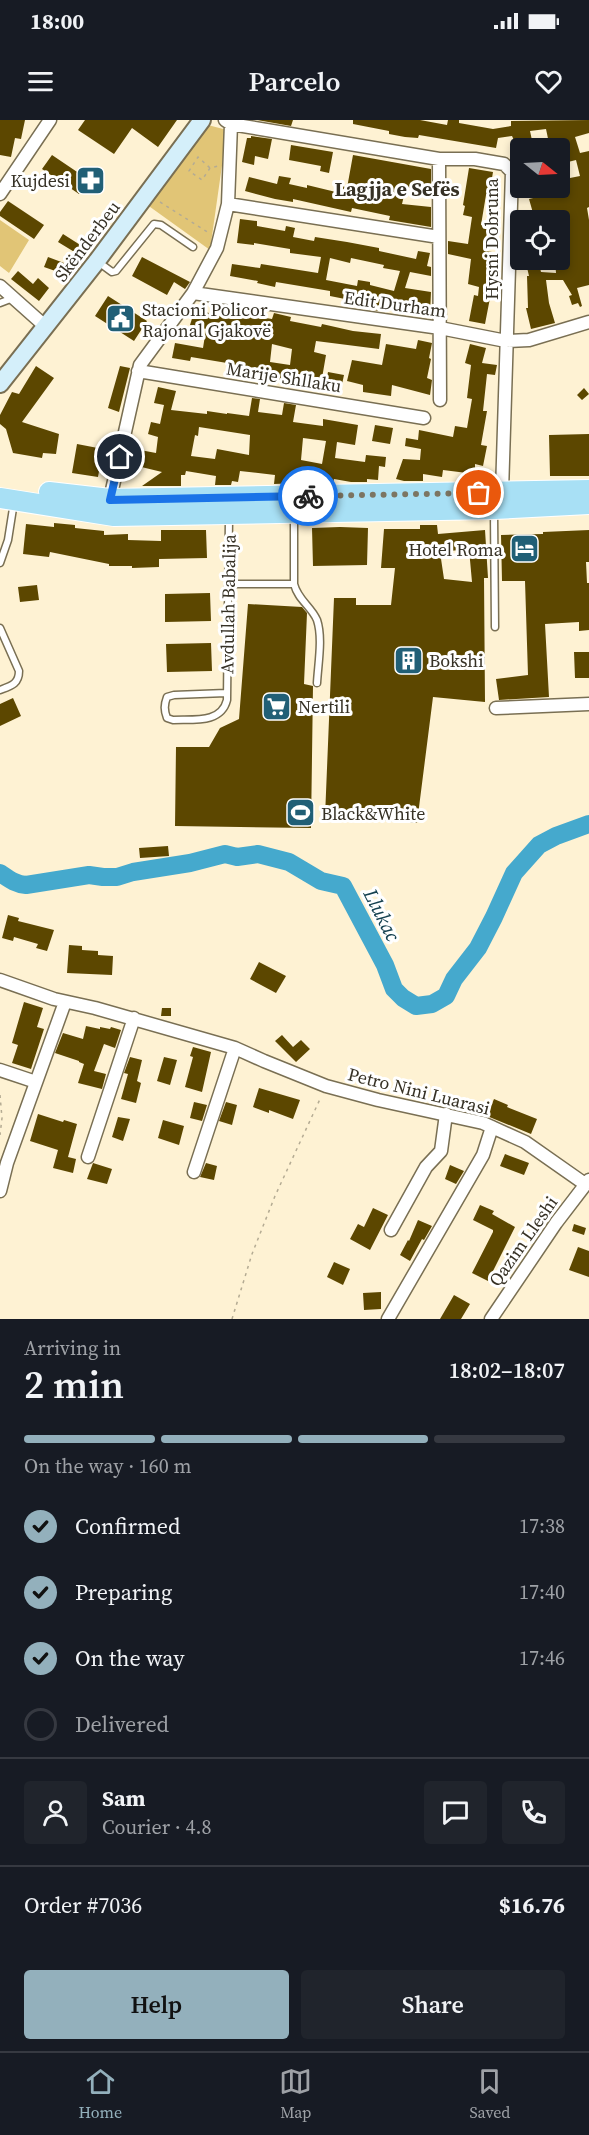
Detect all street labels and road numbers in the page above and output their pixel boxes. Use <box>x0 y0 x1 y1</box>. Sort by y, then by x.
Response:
street label: Hysni Dobruna <box>479 177 504 300</box>
street label: Skënderbeu <box>48 195 126 287</box>
street label: Edit Durham <box>342 284 448 324</box>
street label: Marije Shllaku <box>225 356 343 398</box>
street label: Avdullah Babalija <box>214 533 242 674</box>
street label: Petro Nini Luarasi <box>345 1061 493 1121</box>
street label: Qazim Lleshi <box>483 1191 563 1291</box>

